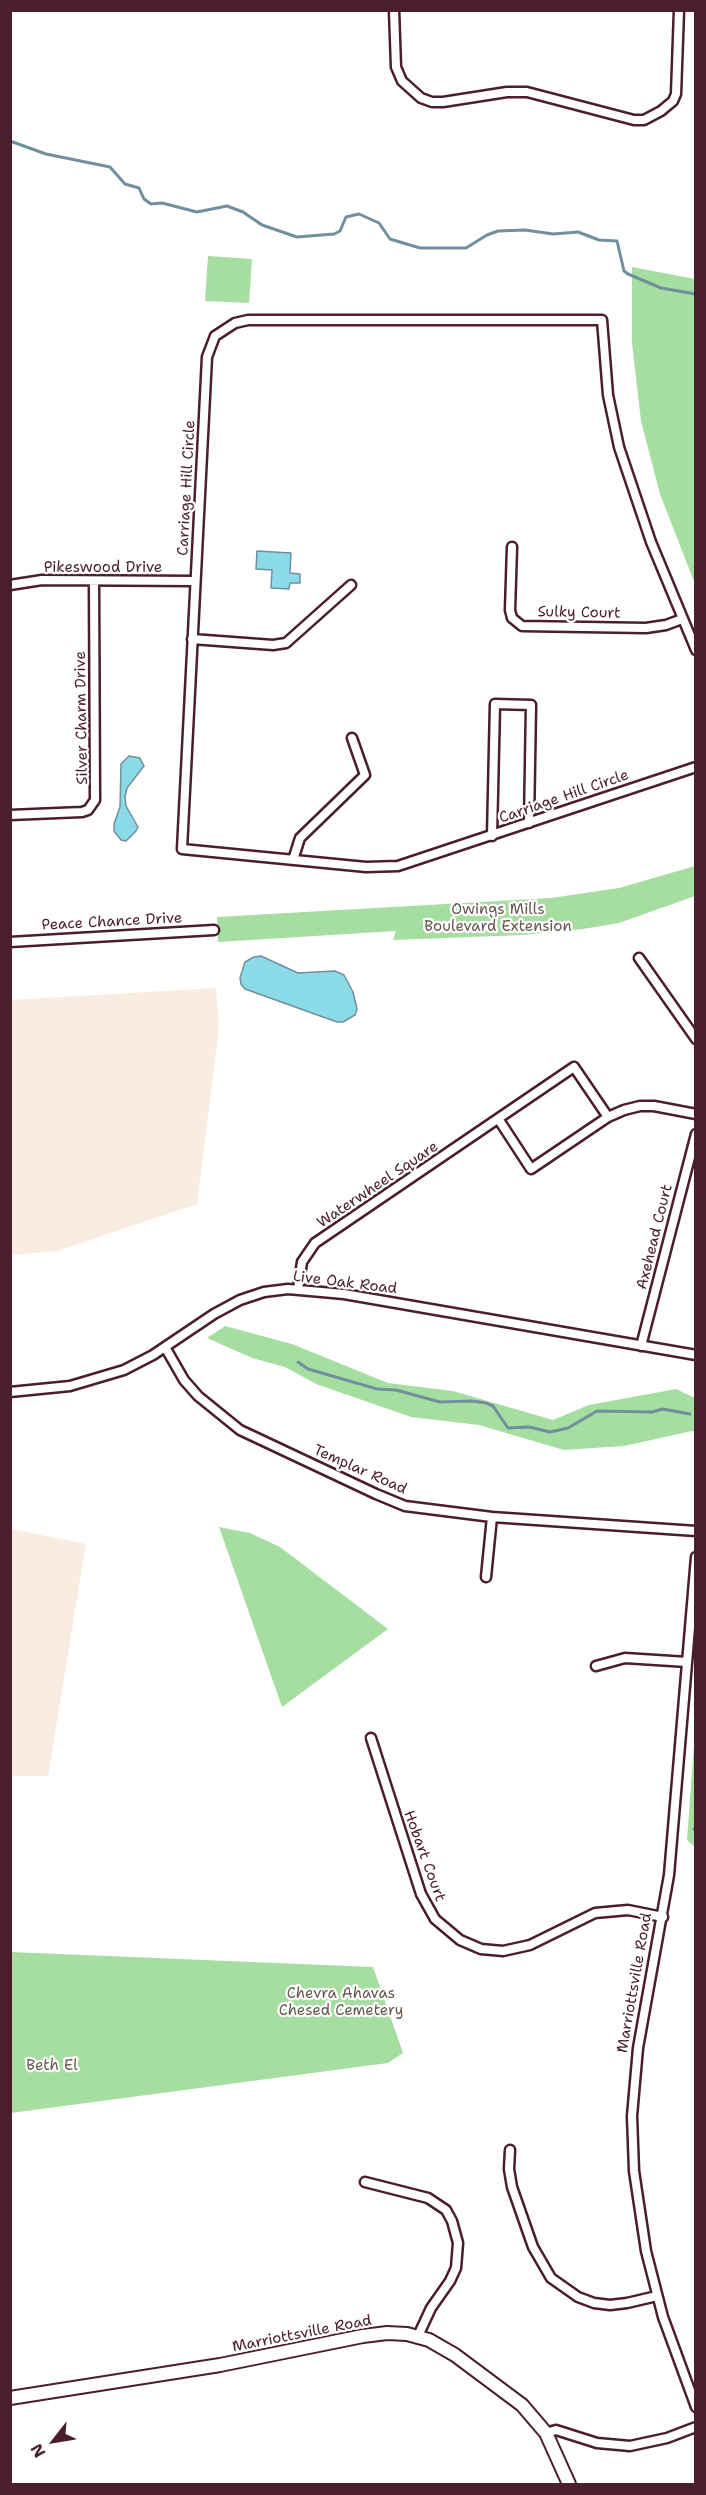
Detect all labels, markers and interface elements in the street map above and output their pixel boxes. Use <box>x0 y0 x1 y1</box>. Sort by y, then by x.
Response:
street label: Carriage Hill Circle <box>174 420 200 556</box>
street label: Pikeswood Drive <box>44 559 162 577</box>
street label: Sulky Court <box>537 603 621 623</box>
street label: Silver Charm Drive <box>72 651 92 785</box>
street label: Carriage Hill Circle <box>497 766 631 828</box>
park label: Owings Mills Boulevard Extension <box>424 901 572 936</box>
street label: Peace Chance Drive <box>41 909 183 935</box>
street label: Waterwheel Square <box>314 1138 442 1232</box>
street label: Axehead Court <box>633 1182 677 1292</box>
street label: Live Oak Road <box>292 1268 398 1298</box>
street label: Templar Road <box>310 1441 410 1499</box>
street label: Hobart Court <box>399 1808 449 1904</box>
street label: Marriottsville Road <box>614 1912 656 2054</box>
park label: Chevra Ahavas Chesed Cemetery <box>279 1985 403 2020</box>
park label: Beth El <box>26 2057 78 2075</box>
street label: Marriottsville Road <box>231 2312 373 2356</box>
north arrow <box>24 2411 84 2471</box>
text: N <box>26 2440 50 2461</box>

